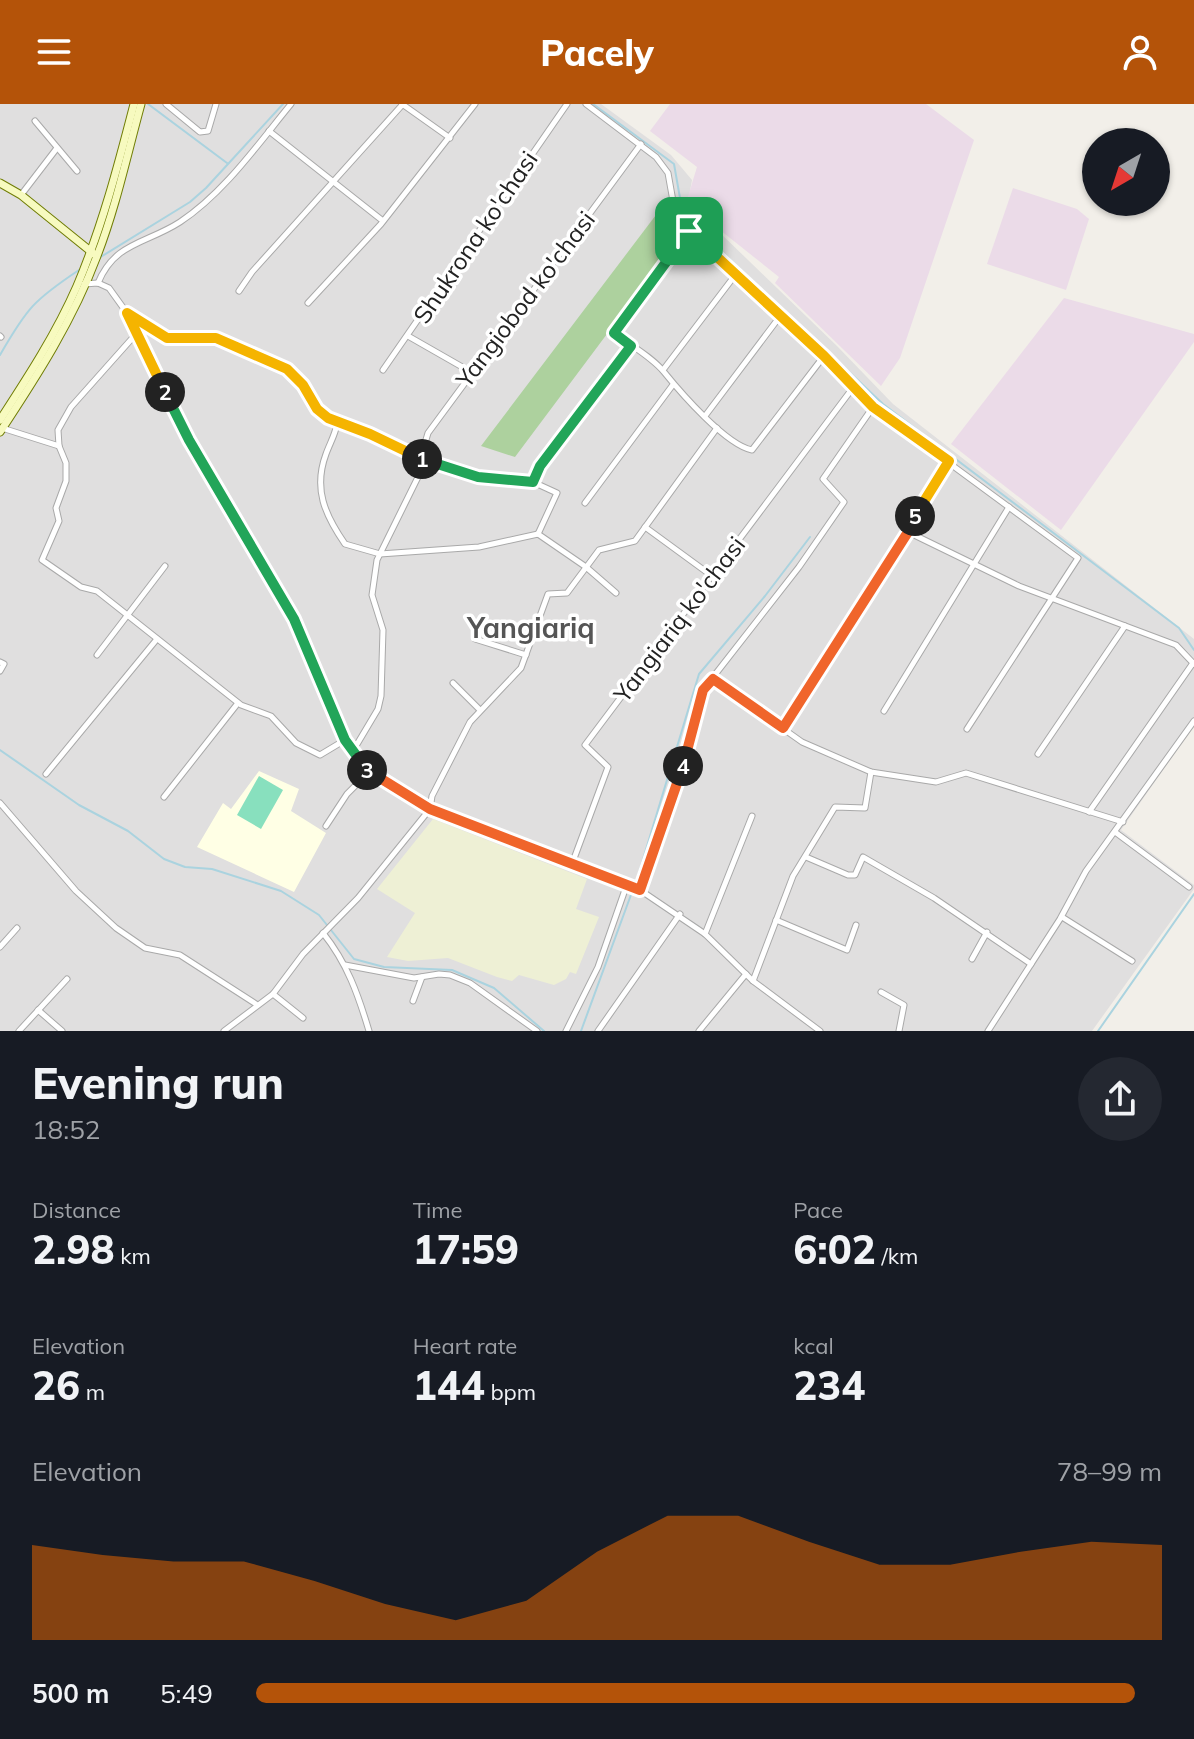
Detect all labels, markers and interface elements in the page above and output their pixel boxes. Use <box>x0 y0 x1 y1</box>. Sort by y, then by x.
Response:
icon: menu <box>32 30 76 74</box>
text: Pacely <box>540 30 654 75</box>
icon: person <box>1118 30 1162 74</box>
north arrow <box>1082 128 1170 216</box>
map controls <box>1082 128 1170 216</box>
street label: Shukrona ko'chasi <box>406 145 544 329</box>
pin <box>655 197 723 265</box>
street label: Yangiobod ko'chasi <box>448 205 601 394</box>
icon: arrive <box>667 209 711 253</box>
pin: 2 <box>145 372 185 412</box>
text: 2 <box>158 378 172 406</box>
pin: 1 <box>402 439 442 479</box>
text: 1 <box>415 445 429 473</box>
pin: 5 <box>895 496 935 536</box>
text: 5 <box>908 502 922 530</box>
street label: Yangiariq ko'chasi <box>606 530 751 709</box>
district label: Yangiariq <box>466 610 595 645</box>
pin: 4 <box>663 746 703 786</box>
pin: 3 <box>347 750 387 790</box>
text: 4 <box>676 752 690 780</box>
text: 3 <box>360 756 374 784</box>
text: Evening run <box>32 1055 284 1110</box>
button: share <box>1078 1057 1162 1141</box>
text: 18:52 <box>32 1113 100 1146</box>
text: Distance <box>32 1196 121 1224</box>
text: Time <box>413 1196 462 1224</box>
text: Pace <box>793 1196 843 1224</box>
text: 2.98 <box>32 1224 114 1274</box>
text: 17:59 <box>413 1224 519 1274</box>
text: 6:02 <box>793 1224 876 1274</box>
text: km <box>114 1242 151 1270</box>
text: /km <box>876 1242 918 1270</box>
text: Elevation <box>32 1332 125 1360</box>
text: Heart rate <box>413 1332 517 1360</box>
text: kcal <box>793 1332 834 1360</box>
text: 26 <box>32 1360 80 1410</box>
text: 144 <box>413 1360 485 1410</box>
text: 234 <box>793 1360 865 1410</box>
text: m <box>80 1378 105 1406</box>
text: bpm <box>485 1378 536 1406</box>
text: Elevation <box>32 1455 142 1488</box>
text: 78–99 m <box>1057 1455 1162 1488</box>
text: 500 m <box>32 1677 109 1710</box>
text: 5:49 <box>160 1677 213 1710</box>

